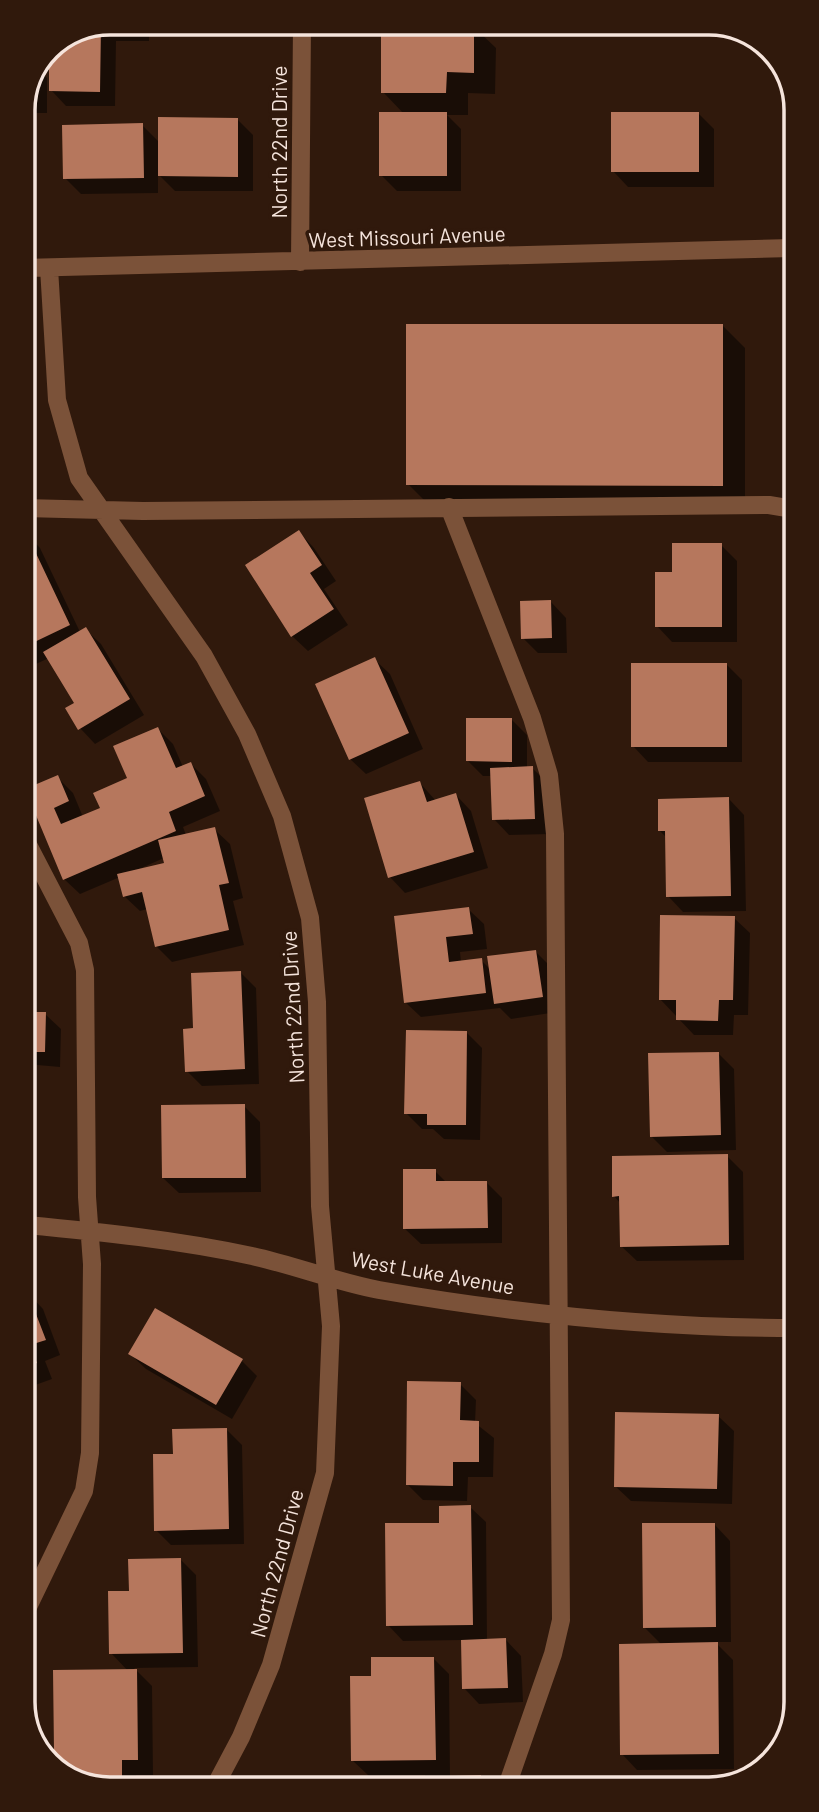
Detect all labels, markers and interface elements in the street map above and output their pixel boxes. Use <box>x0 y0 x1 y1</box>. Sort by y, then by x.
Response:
street label: North 22nd Drive <box>266 66 291 218</box>
street label: West Missouri Avenue <box>308 220 506 252</box>
street label: North 22nd Drive <box>276 930 308 1084</box>
street label: West Luke Avenue <box>349 1245 517 1299</box>
street label: North 22nd Drive <box>244 1486 308 1640</box>

